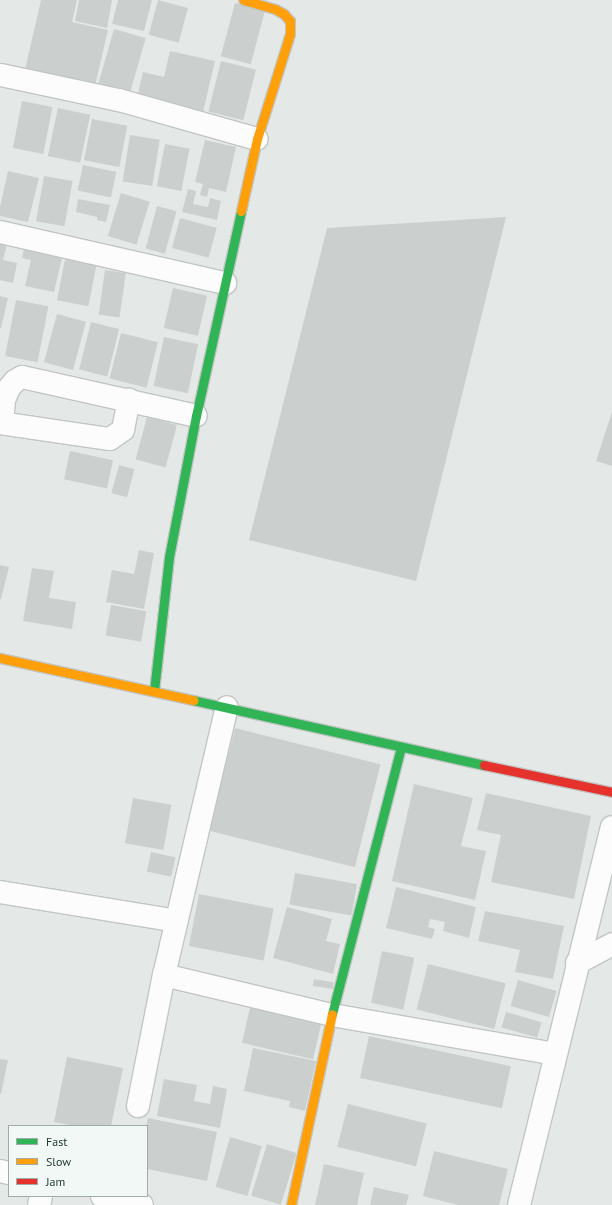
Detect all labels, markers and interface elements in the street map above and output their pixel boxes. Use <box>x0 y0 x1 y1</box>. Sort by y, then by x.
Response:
legend <box>8 1125 148 1197</box>
text: Fast <box>46 1134 67 1149</box>
text: Slow <box>46 1154 71 1169</box>
text: Jam <box>46 1174 65 1189</box>

